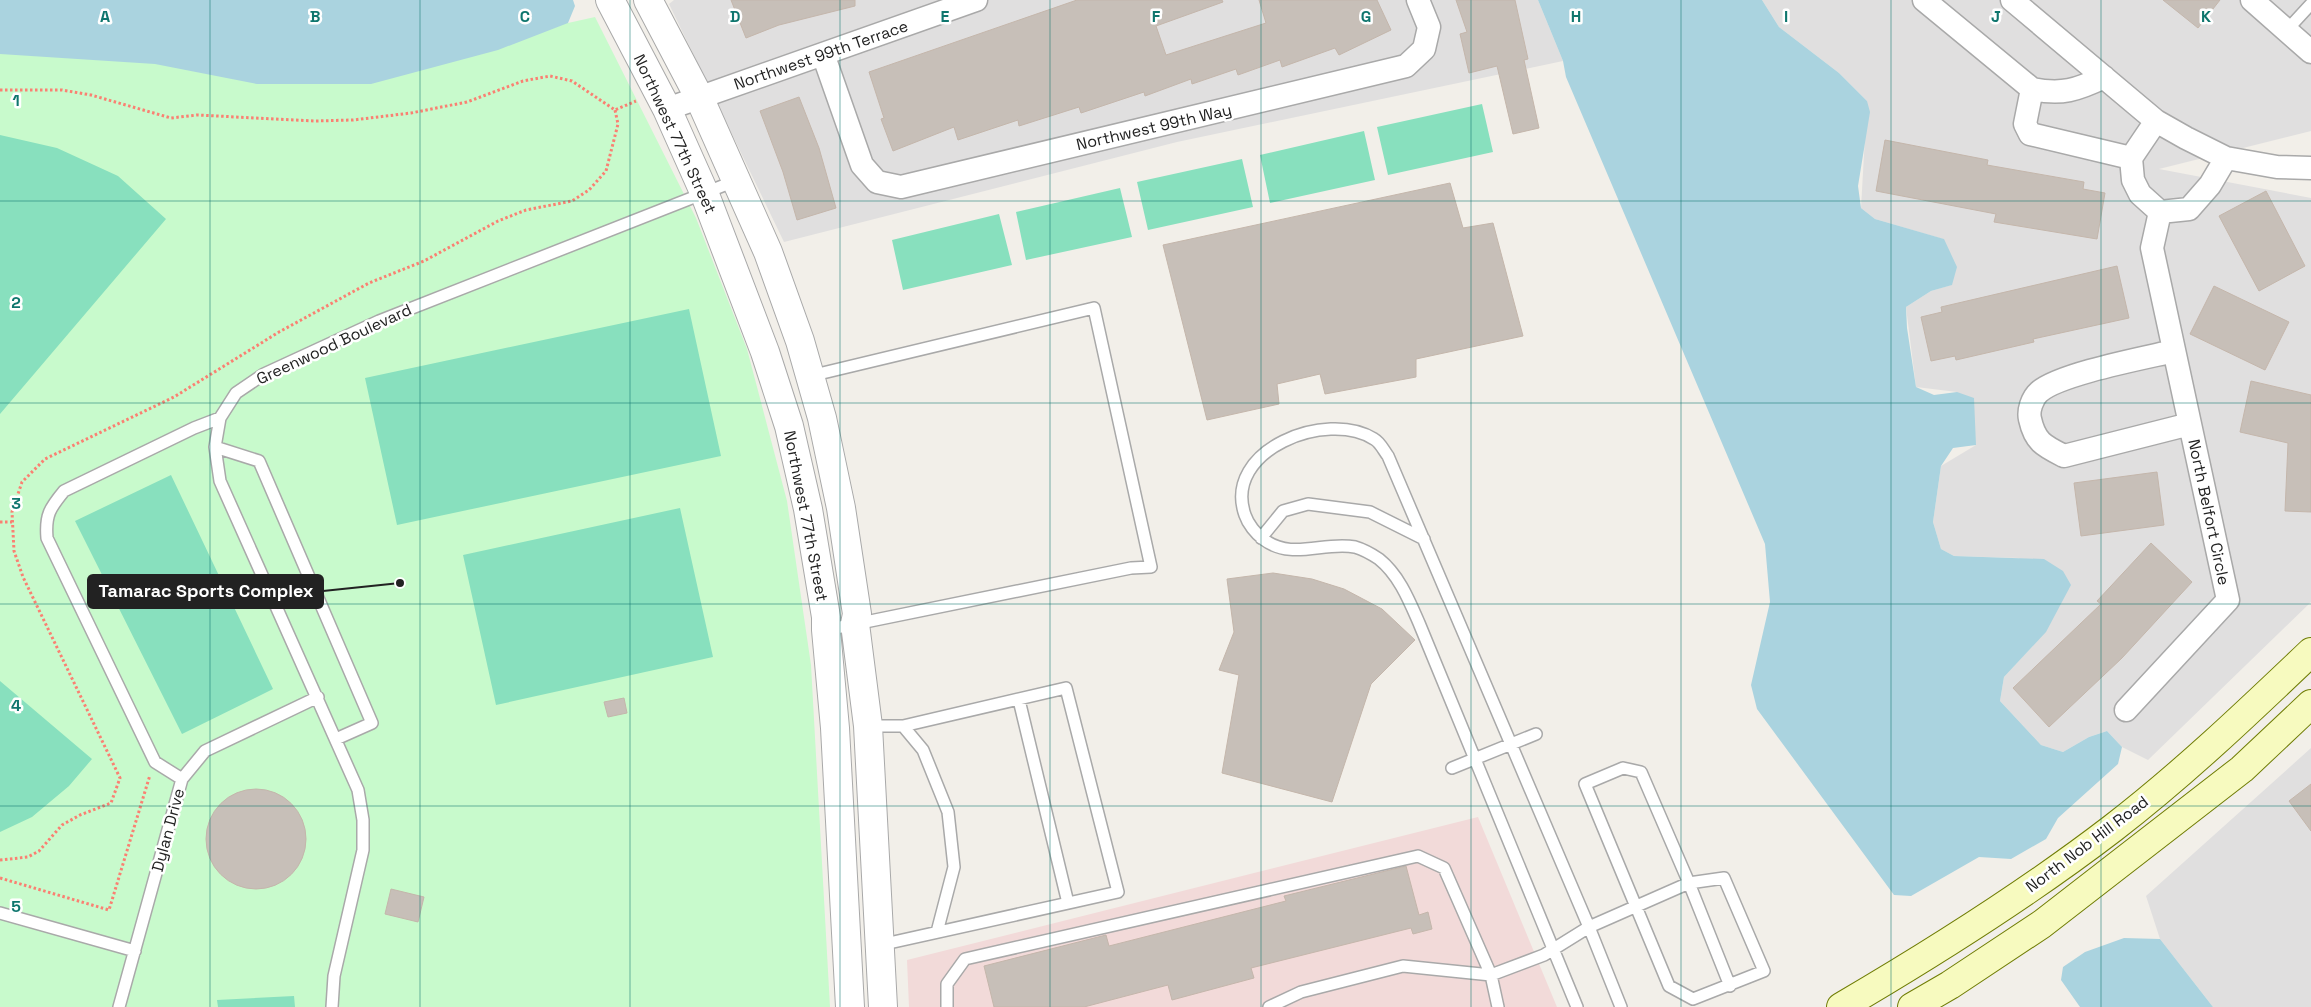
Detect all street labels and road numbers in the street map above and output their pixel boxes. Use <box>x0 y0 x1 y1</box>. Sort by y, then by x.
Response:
street label: Northwest 99th Terrace <box>731 15 911 95</box>
street label: Northwest 77th Street <box>629 51 721 217</box>
street label: Northwest 99th Way <box>1074 99 1234 155</box>
street label: Greenwood Boulevard <box>253 299 415 389</box>
street label: Northwest 77th Street <box>779 429 833 603</box>
street label: North Belfort Circle <box>2183 437 2235 587</box>
street label: Dylan Drive <box>147 786 189 874</box>
street label: North Nob Hill Road <box>2021 791 2153 897</box>

